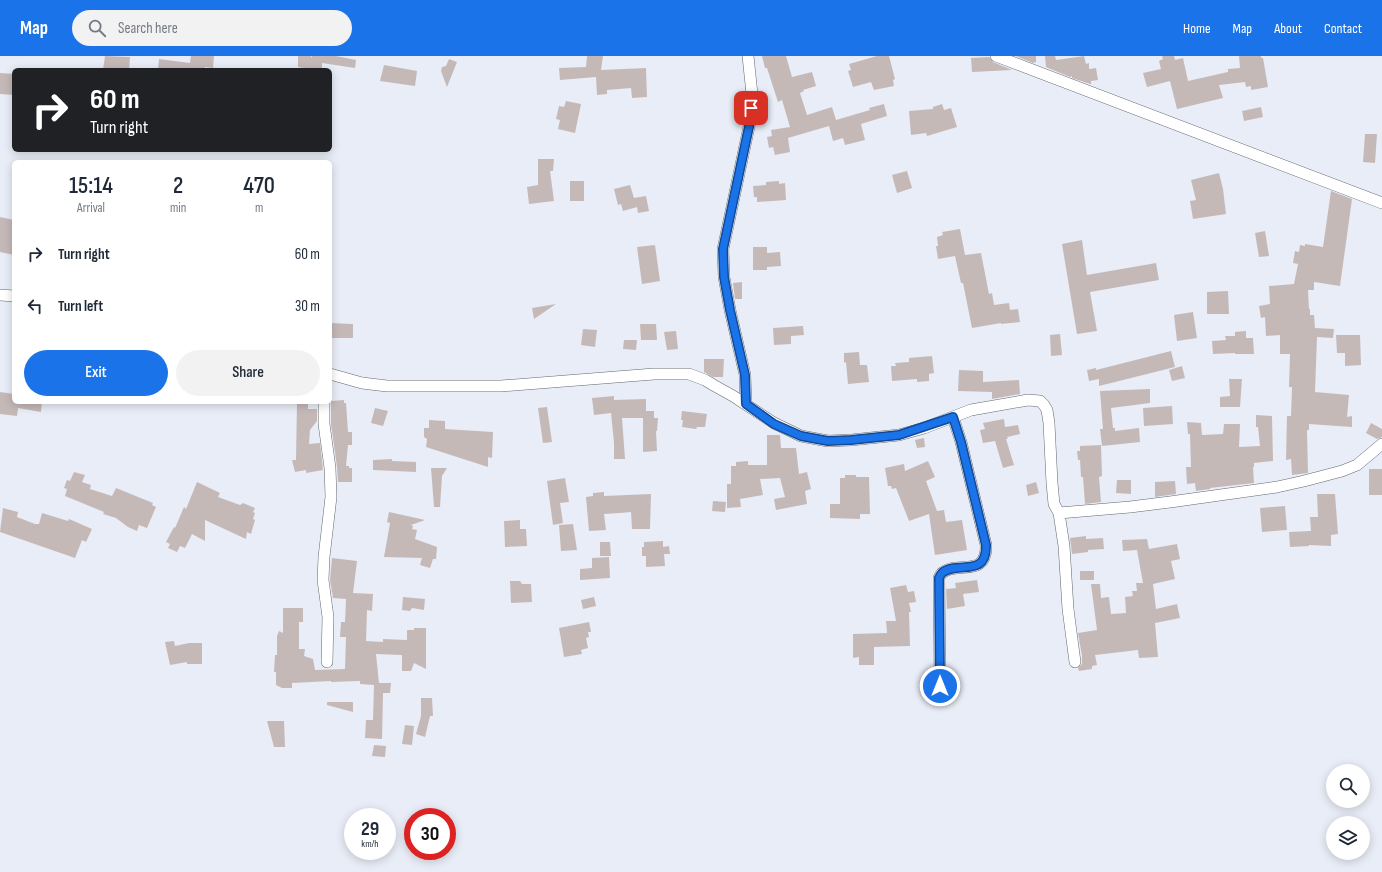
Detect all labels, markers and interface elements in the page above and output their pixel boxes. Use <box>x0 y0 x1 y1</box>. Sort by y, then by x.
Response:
search box <box>72 10 352 46</box>
text: Map <box>20 17 48 40</box>
icon: search <box>86 17 108 39</box>
text: Search here <box>118 19 178 38</box>
text: Home <box>1183 20 1211 37</box>
text: Map <box>1233 20 1252 37</box>
text: About <box>1274 20 1302 37</box>
text: Contact <box>1324 20 1362 37</box>
text: 60 m <box>90 83 139 116</box>
icon: right <box>24 84 76 136</box>
pin <box>734 91 768 125</box>
icon: arrive <box>740 97 762 119</box>
text: Turn right <box>90 117 148 138</box>
text: 15:14 <box>69 171 113 200</box>
text: 2 <box>173 171 183 200</box>
text: 470 <box>243 171 275 200</box>
text: Arrival <box>77 200 105 216</box>
text: min <box>170 200 186 216</box>
text: m <box>255 200 263 216</box>
icon: right <box>24 243 46 265</box>
text: Turn right <box>58 245 110 264</box>
text: 60 m <box>295 245 320 264</box>
icon: left <box>24 295 46 317</box>
text: Turn left <box>58 297 103 316</box>
text: 30 m <box>295 297 320 316</box>
button: Exit <box>24 350 168 396</box>
button: Share <box>176 350 320 396</box>
position arrow <box>919 665 961 707</box>
map controls <box>1326 764 1370 860</box>
button: search <box>1326 764 1370 808</box>
speed limit sign: 30 <box>404 808 456 860</box>
button: layers <box>1326 816 1370 860</box>
text: 29 <box>361 817 379 841</box>
text: km/h <box>361 838 379 850</box>

